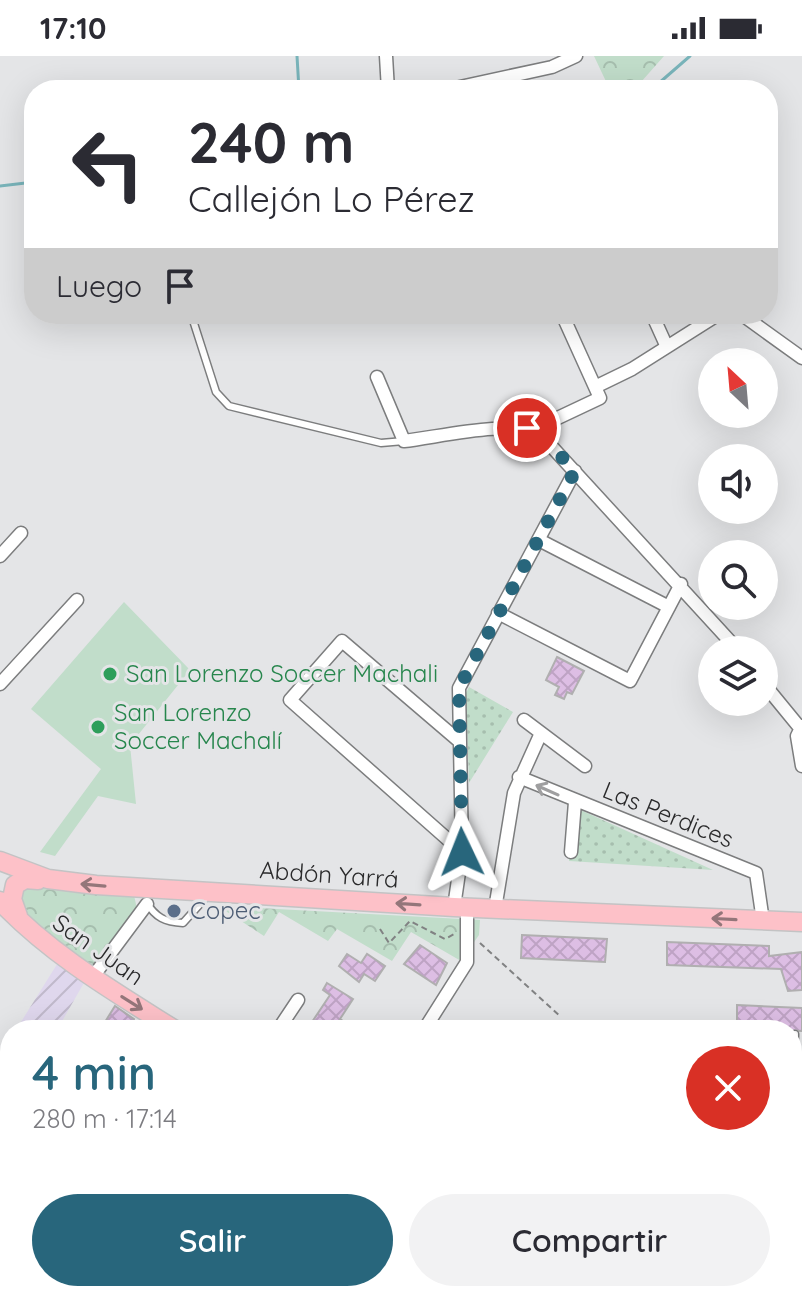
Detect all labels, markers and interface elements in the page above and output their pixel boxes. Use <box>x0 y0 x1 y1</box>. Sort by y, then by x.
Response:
text: 17:10 <box>40 9 106 47</box>
text: 240 m <box>188 107 355 177</box>
icon: left <box>56 112 160 216</box>
text: Callejón Lo Pérez <box>188 176 475 221</box>
icon: arrive <box>158 264 202 308</box>
text: Luego <box>56 267 142 305</box>
north arrow <box>698 348 778 428</box>
map controls <box>698 348 778 716</box>
pin <box>493 394 561 462</box>
icon: arrive <box>505 406 549 450</box>
button: sound <box>698 444 778 524</box>
button: search <box>698 540 778 620</box>
button: layers <box>698 636 778 716</box>
place label: San Lorenzo Soccer Machali <box>126 658 438 688</box>
marker: San Lorenzo Soccer Machali <box>101 665 119 683</box>
place label: San Lorenzo Soccer Machalí <box>114 697 283 755</box>
marker: San Lorenzo Soccer Machalí <box>89 718 107 736</box>
street label: Las Perdices <box>599 774 738 854</box>
one-way arrow <box>536 781 560 796</box>
position arrow <box>420 810 504 894</box>
street label: Abdón Yarrá <box>258 854 400 894</box>
one-way arrow <box>80 877 107 892</box>
place label: Copec <box>190 895 261 925</box>
one-way arrow <box>395 896 422 911</box>
marker: Copec <box>165 902 183 920</box>
street label: San Juan <box>47 907 150 991</box>
one-way arrow <box>711 912 738 927</box>
one-way arrow <box>120 996 143 1012</box>
text: 4 min <box>32 1042 156 1102</box>
button: close <box>686 1046 770 1130</box>
text: 280 m · 17:14 <box>32 1102 177 1135</box>
button: Salir <box>32 1194 393 1286</box>
button: Compartir <box>409 1194 770 1286</box>

